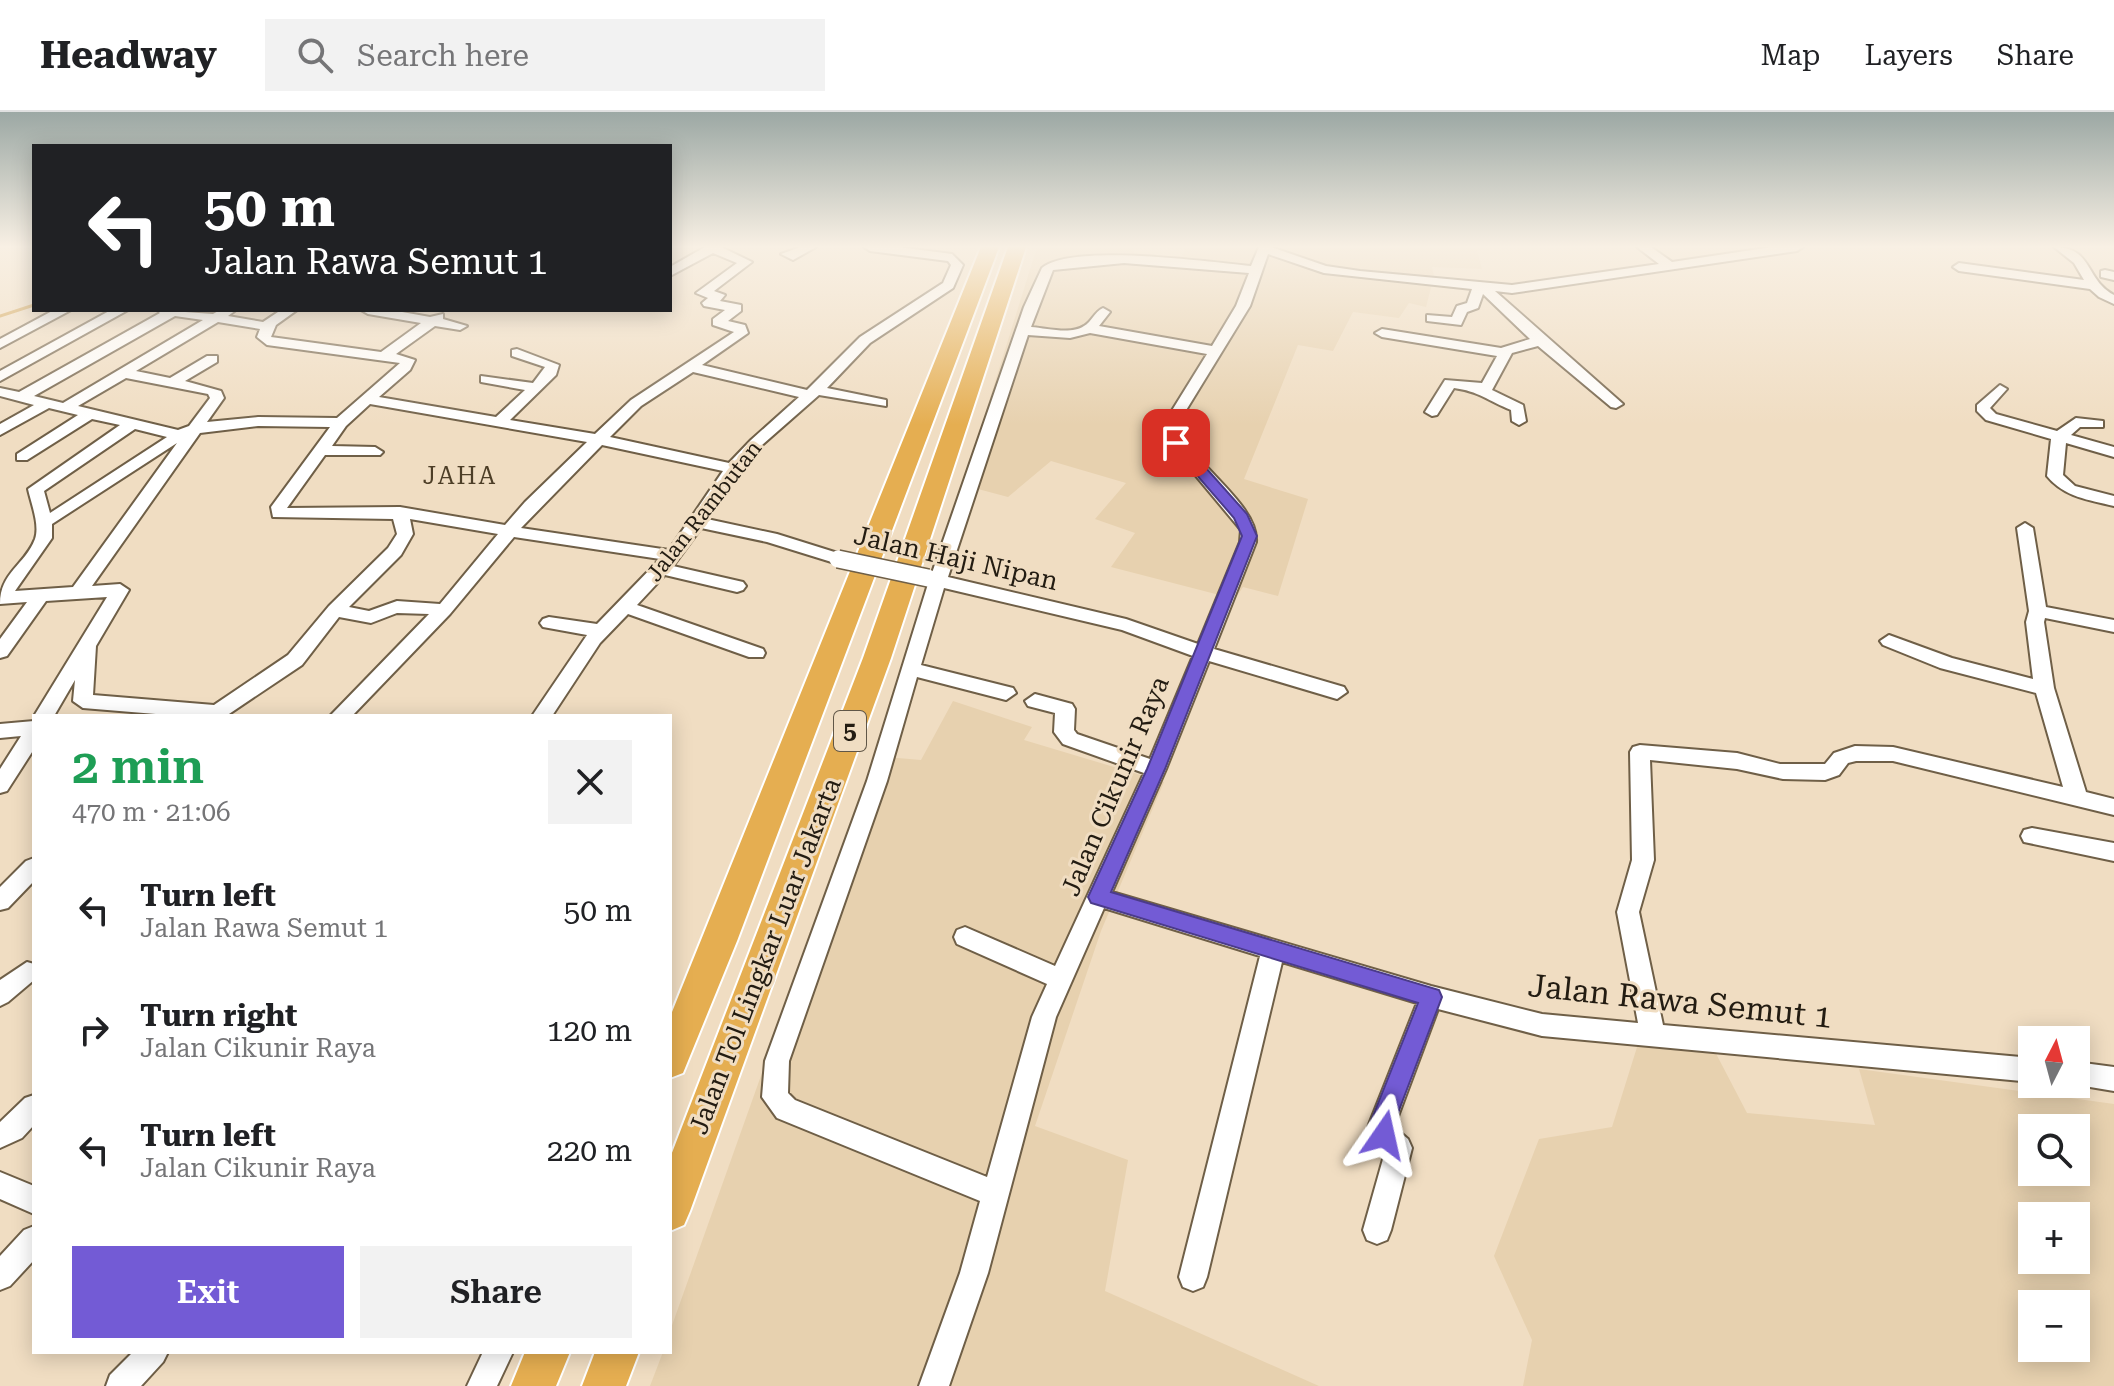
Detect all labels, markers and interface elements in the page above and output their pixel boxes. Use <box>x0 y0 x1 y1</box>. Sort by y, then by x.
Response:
search box <box>265 19 825 91</box>
text: Headway <box>40 33 217 77</box>
icon: search <box>293 33 337 77</box>
text: Search here <box>357 38 529 73</box>
text: Map <box>1761 39 1820 72</box>
text: Layers <box>1864 39 1953 72</box>
text: Share <box>1997 39 2074 72</box>
text: 50 m <box>204 174 335 240</box>
icon: left <box>72 176 176 280</box>
text: Jalan Rawa Semut 1 <box>204 241 548 283</box>
pin <box>1142 409 1210 477</box>
icon: arrive <box>1154 421 1198 465</box>
street label: Jalan Rambutan <box>641 436 767 586</box>
district label: JAHA <box>423 462 497 490</box>
street label: Jalan Haji Nipan <box>851 520 1061 596</box>
street label: Jalan Cikunir Raya <box>1055 672 1175 900</box>
road number: 5 <box>834 711 866 751</box>
text: 2 min <box>72 739 204 795</box>
button: close <box>548 740 632 824</box>
street label: Jalan Tol Lingkar Luar Jakarta <box>683 774 847 1138</box>
text: 470 m · 21:06 <box>72 797 231 827</box>
text: Turn left <box>140 878 276 913</box>
icon: left <box>72 888 116 932</box>
text: 50 m <box>563 893 632 928</box>
text: Jalan Rawa Semut 1 <box>140 913 388 943</box>
street label: Jalan Rawa Semut 1 <box>1526 966 1834 1036</box>
text: Turn right <box>140 998 297 1033</box>
icon: right <box>72 1008 116 1052</box>
text: 120 m <box>547 1013 632 1048</box>
north arrow <box>2018 1026 2090 1098</box>
map controls <box>2018 1026 2090 1362</box>
text: Jalan Cikunir Raya <box>140 1033 376 1063</box>
position arrow <box>1342 1093 1426 1177</box>
button: search <box>2018 1114 2090 1186</box>
text: Turn left <box>140 1118 276 1153</box>
icon: left <box>72 1128 116 1172</box>
text: 220 m <box>547 1133 632 1168</box>
text: Jalan Cikunir Raya <box>140 1153 376 1183</box>
button: + <box>2018 1202 2090 1274</box>
button: Exit <box>72 1246 344 1338</box>
button: Share <box>360 1246 632 1338</box>
button: − <box>2018 1290 2090 1362</box>

